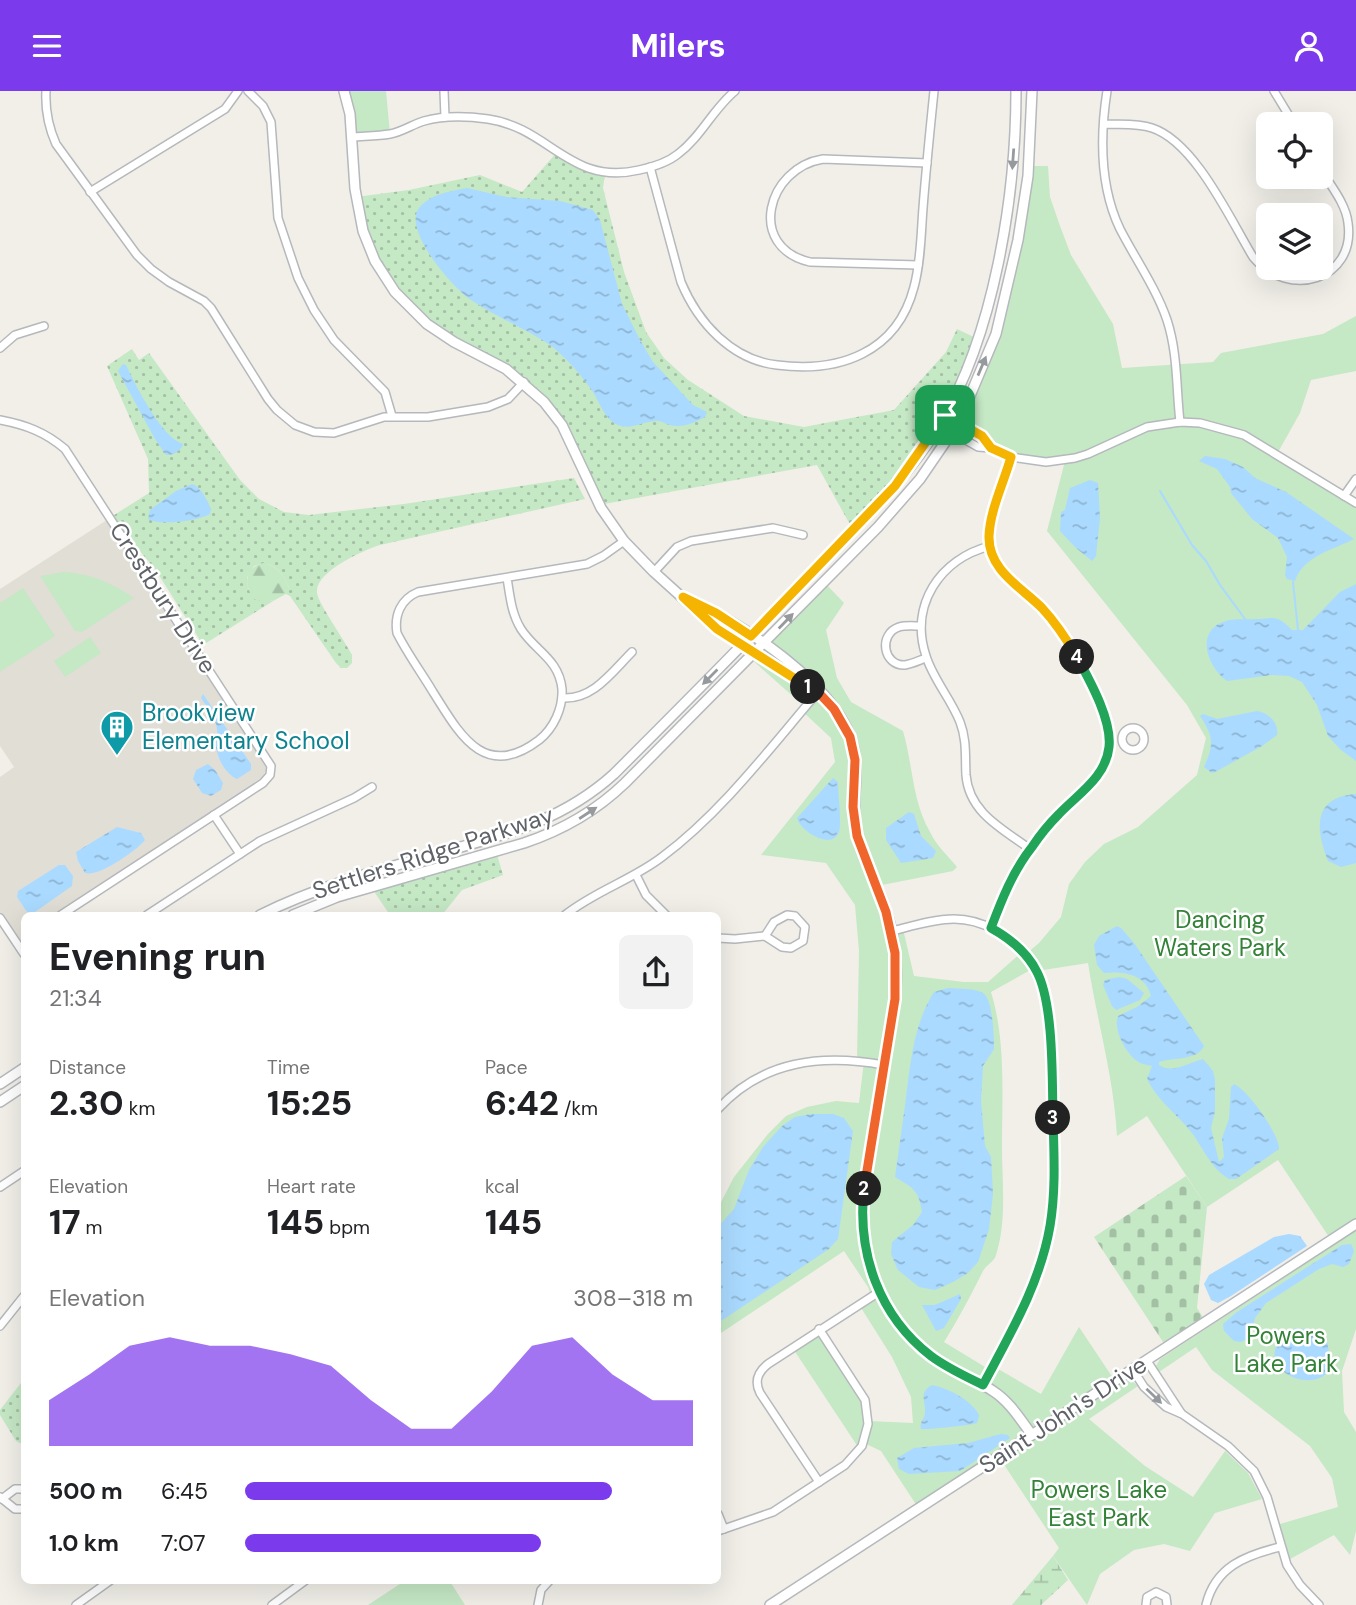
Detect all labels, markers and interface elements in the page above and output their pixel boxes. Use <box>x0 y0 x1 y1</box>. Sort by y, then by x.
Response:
text: Milers <box>630 25 726 67</box>
icon: menu <box>28 27 66 65</box>
icon: person <box>1290 27 1328 65</box>
map controls <box>1256 112 1333 280</box>
button: locate <box>1256 112 1333 189</box>
one-way arrow <box>1007 148 1018 170</box>
button: layers <box>1256 203 1333 280</box>
one-way arrow <box>977 355 988 376</box>
pin <box>915 385 975 445</box>
icon: arrive <box>926 396 964 434</box>
street label: Crestbury Drive <box>103 516 224 679</box>
one-way arrow <box>778 613 795 630</box>
pin: 4 <box>1060 639 1094 675</box>
text: 4 <box>1070 644 1083 669</box>
one-way arrow <box>702 669 719 686</box>
pin: 1 <box>790 669 826 705</box>
text: 1 <box>804 674 811 699</box>
place label: Brookview Elementary School <box>142 697 350 756</box>
building icon: Brookview Elementary School <box>98 708 136 757</box>
street label: Settlers Ridge Parkway <box>308 799 557 906</box>
one-way arrow <box>578 807 597 820</box>
park label: Dancing Waters Park <box>1154 904 1286 963</box>
text: Evening run <box>49 932 266 982</box>
button: share <box>619 935 693 1009</box>
text: 21:34 <box>49 983 102 1013</box>
text: Distance <box>49 1055 126 1080</box>
text: Time <box>267 1055 310 1080</box>
text: Pace <box>485 1055 528 1080</box>
text: 2.30 <box>49 1080 124 1126</box>
text: 15:25 <box>267 1080 352 1126</box>
text: 6:42 <box>485 1080 559 1126</box>
text: km <box>124 1096 155 1121</box>
text: /km <box>559 1096 598 1121</box>
pin: 3 <box>1036 1101 1070 1135</box>
text: 3 <box>1047 1105 1058 1130</box>
pin: 2 <box>846 1171 882 1207</box>
text: Elevation <box>49 1174 128 1199</box>
text: Heart rate <box>267 1174 356 1199</box>
text: kcal <box>485 1174 519 1199</box>
text: 2 <box>858 1176 869 1201</box>
text: 17 <box>49 1199 81 1245</box>
text: 145 <box>267 1199 324 1245</box>
text: 145 <box>485 1199 542 1245</box>
text: m <box>81 1215 103 1240</box>
text: bpm <box>324 1215 370 1240</box>
text: Elevation <box>49 1283 145 1313</box>
text: 308–318 m <box>573 1283 693 1313</box>
park label: Powers Lake Park <box>1234 1320 1338 1379</box>
street label: Saint John's Drive <box>973 1349 1153 1480</box>
one-way arrow <box>1145 1388 1162 1404</box>
park label: Powers Lake East Park <box>1031 1474 1167 1533</box>
text: 500 m <box>49 1476 123 1506</box>
text: 6:45 <box>161 1476 208 1506</box>
text: 1.0 km <box>49 1528 119 1558</box>
text: 7:07 <box>161 1528 206 1558</box>

